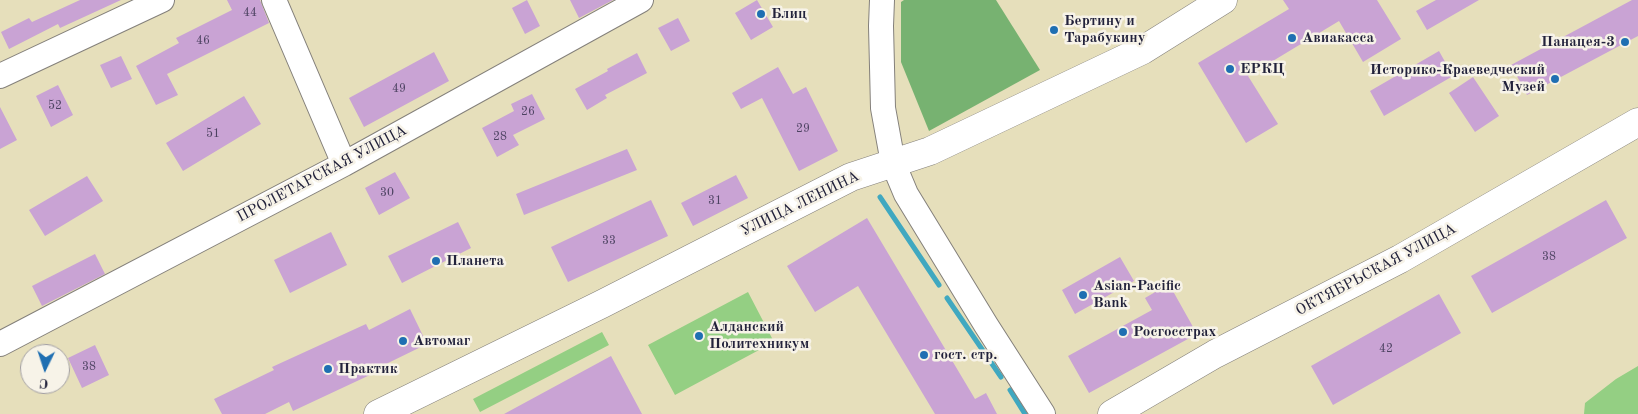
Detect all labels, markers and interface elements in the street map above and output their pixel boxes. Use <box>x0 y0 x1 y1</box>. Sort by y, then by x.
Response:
place label: Блиц <box>771 5 807 23</box>
house number: 44 <box>243 6 257 20</box>
marker: Блиц <box>755 8 767 20</box>
place label: Бертину и Тарабукину <box>1064 12 1146 47</box>
marker: Бертину и Тарабукину <box>1048 24 1060 36</box>
place label: Авиакасса <box>1302 29 1374 47</box>
marker: Авиакасса <box>1286 32 1298 44</box>
place label: Панацея-3 <box>1541 33 1615 51</box>
house number: 46 <box>196 34 210 48</box>
marker: Панацея-3 <box>1619 36 1631 48</box>
place label: ЕРКЦ <box>1240 60 1284 78</box>
place label: Историко-Краеведческий Музей <box>1370 61 1545 96</box>
marker: ЕРКЦ <box>1224 63 1236 75</box>
marker: Историко-Краеведческий Музей <box>1549 73 1561 85</box>
house number: 49 <box>392 82 406 96</box>
house number: 52 <box>48 99 62 113</box>
house number: 26 <box>521 105 535 119</box>
street label: ПРОЛЕТАРСКАЯ УЛИЦА <box>234 122 410 226</box>
house number: 29 <box>796 122 810 136</box>
house number: 51 <box>206 127 220 141</box>
house number: 28 <box>493 130 507 144</box>
street label: УЛИЦА ЛЕНИНА <box>738 167 862 241</box>
house number: 30 <box>380 186 394 200</box>
house number: 31 <box>708 194 722 208</box>
street label: ОКТЯБРЬСКАЯ УЛИЦА <box>1293 220 1459 320</box>
house number: 33 <box>602 234 616 248</box>
house number: 38 <box>1542 250 1556 264</box>
place label: Планета <box>446 252 504 270</box>
marker: Планета <box>430 255 442 267</box>
place label: Asian-Pacific Bank <box>1093 277 1181 312</box>
marker: Asian-Pacific Bank <box>1077 289 1089 301</box>
place label: Алданский Политехникум <box>709 318 809 353</box>
place label: Росгосстрах <box>1133 323 1216 341</box>
marker: Росгосстрах <box>1117 326 1129 338</box>
marker: Алданский Политехникум <box>693 330 705 342</box>
place label: Автомаг <box>413 332 470 350</box>
marker: Автомаг <box>397 335 409 347</box>
house number: 42 <box>1379 342 1393 356</box>
north arrow <box>20 344 70 394</box>
place label: гост. стр. <box>934 346 997 364</box>
marker: гост. стр. <box>918 349 930 361</box>
house number: 38 <box>82 360 96 374</box>
place label: Практик <box>338 360 398 378</box>
marker: Практик <box>322 363 334 375</box>
text: С <box>39 376 49 390</box>

